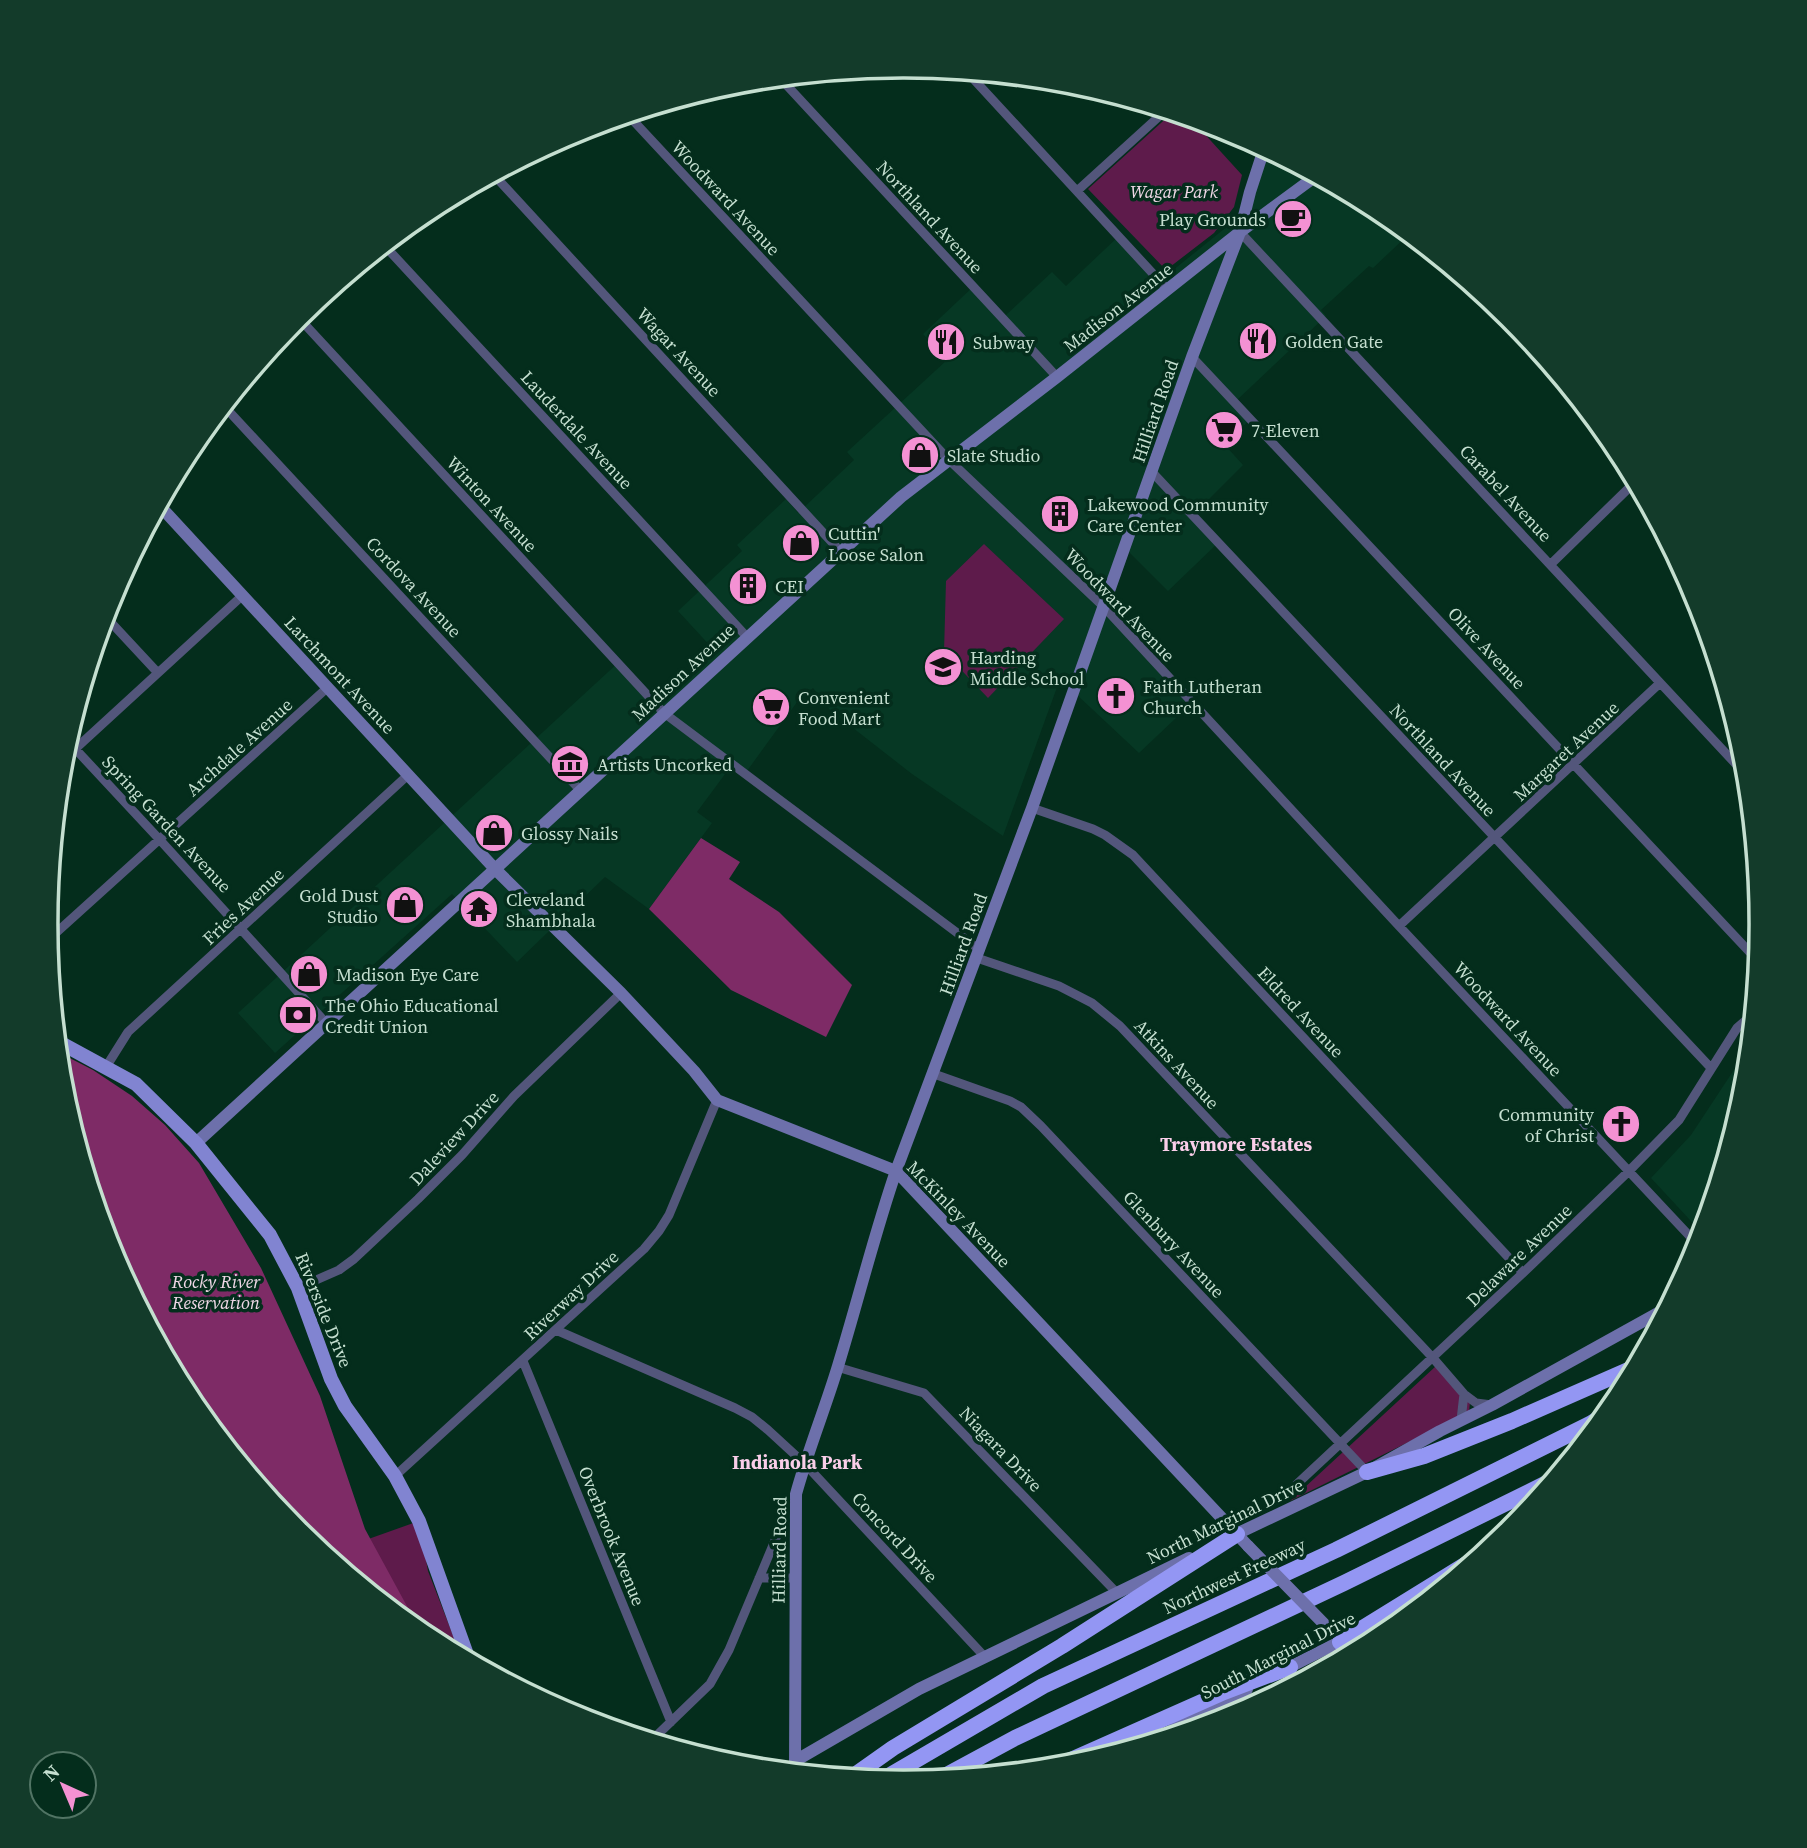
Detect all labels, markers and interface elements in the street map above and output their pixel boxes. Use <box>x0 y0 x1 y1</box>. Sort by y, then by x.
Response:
street label: Woodward Avenue <box>666 135 786 261</box>
street label: Northland Avenue <box>871 155 989 279</box>
park label: Wagar Park <box>1130 179 1218 204</box>
cafe icon: Play Grounds <box>1272 198 1314 240</box>
place label: Play Grounds <box>1159 207 1266 232</box>
street label: Madison Avenue <box>1058 256 1178 358</box>
street label: Wagar Avenue <box>631 302 727 402</box>
restaurant icon: Golden Gate <box>1237 320 1279 362</box>
restaurant icon: Subway <box>925 321 967 363</box>
place label: Golden Gate <box>1285 329 1383 354</box>
place label: Subway <box>973 330 1035 355</box>
street label: Hilliard Road <box>1126 356 1184 466</box>
street label: Lauderdale Avenue <box>515 365 639 495</box>
supermarket icon: 7-Eleven <box>1203 409 1245 451</box>
place label: 7-Eleven <box>1251 418 1320 443</box>
shop icon: Slate Studio <box>899 434 941 476</box>
street label: Carabel Avenue <box>1454 439 1558 547</box>
place label: Slate Studio <box>947 443 1040 468</box>
street label: Winton Avenue <box>441 450 543 558</box>
place label: Lakewood Community Care Center <box>1087 492 1269 538</box>
building icon: Lakewood Community Care Center <box>1039 493 1081 535</box>
place label: Cuttin' Loose Salon <box>828 521 924 567</box>
shop icon: Cuttin' Loose Salon <box>780 522 822 564</box>
street label: Cordova Avenue <box>361 531 467 643</box>
street label: Woodward Avenue <box>1059 543 1181 667</box>
building icon: CEI <box>727 565 769 607</box>
place label: CEI <box>775 574 804 599</box>
street label: Olive Avenue <box>1442 601 1532 695</box>
street label: Larchmont Avenue <box>279 611 401 739</box>
street label: Madison Avenue <box>626 618 740 726</box>
place label: Harding Middle School <box>970 645 1084 691</box>
school or university icon: Harding Middle School <box>922 646 964 688</box>
place label: Faith Lutheran Church <box>1143 674 1262 720</box>
church icon: Faith Lutheran Church <box>1095 675 1137 717</box>
place label: Convenient Food Mart <box>798 685 890 731</box>
supermarket icon: Convenient Food Mart <box>750 686 792 728</box>
street label: Archdale Avenue <box>180 692 298 802</box>
street label: Margaret Avenue <box>1508 695 1624 807</box>
street label: Northland Avenue <box>1384 698 1502 822</box>
museum icon: Artists Uncorked <box>549 743 591 785</box>
street label: Spring Garden Avenue <box>97 750 237 898</box>
place label: Artists Uncorked <box>597 752 732 777</box>
shop icon: Glossy Nails <box>473 812 515 854</box>
place label: Glossy Nails <box>521 821 618 846</box>
street label: Fries Avenue <box>197 862 289 950</box>
place label: Gold Dust Studio <box>299 883 378 929</box>
shop icon: Gold Dust Studio <box>384 884 426 926</box>
place label: Cleveland Shambhala <box>506 887 597 933</box>
temple icon: Cleveland Shambhala <box>458 888 500 930</box>
street label: Hilliard Road <box>933 889 993 999</box>
shop icon: Madison Eye Care <box>288 953 330 995</box>
street label: Woodward Avenue <box>1448 956 1568 1082</box>
street label: Eldred Avenue <box>1252 961 1350 1063</box>
place label: Madison Eye Care <box>336 962 479 987</box>
place label: The Ohio Educational Credit Union <box>325 993 499 1039</box>
bank icon: The Ohio Educational Credit Union <box>277 994 319 1036</box>
street label: Atkins Avenue <box>1129 1014 1225 1114</box>
street label: Daleview Drive <box>404 1085 504 1191</box>
place label: Community of Christ <box>1499 1102 1595 1148</box>
church icon: Community of Christ <box>1600 1103 1642 1145</box>
district label: Traymore Estates <box>1160 1131 1312 1157</box>
street label: McKinley Avenue <box>902 1155 1016 1273</box>
street label: Glenbury Avenue <box>1118 1185 1230 1303</box>
street label: Delaware Avenue <box>1461 1198 1577 1312</box>
street label: Riverway Drive <box>518 1244 624 1346</box>
street label: Riverside Drive <box>290 1249 358 1371</box>
park label: Rocky River Reservation <box>171 1269 261 1315</box>
street label: Niagara Drive <box>954 1401 1048 1497</box>
district label: Indianola Park <box>732 1449 863 1475</box>
street label: Overbrook Avenue <box>573 1462 651 1610</box>
street label: North Marginal Drive <box>1142 1472 1308 1570</box>
street label: Concord Drive <box>846 1486 944 1588</box>
street label: Hilliard Road <box>766 1496 792 1604</box>
street label: Northwest Freeway <box>1159 1532 1310 1620</box>
street label: South Marginal Drive <box>1196 1605 1360 1705</box>
north arrow <box>28 1750 98 1820</box>
text: N <box>37 1759 65 1787</box>

